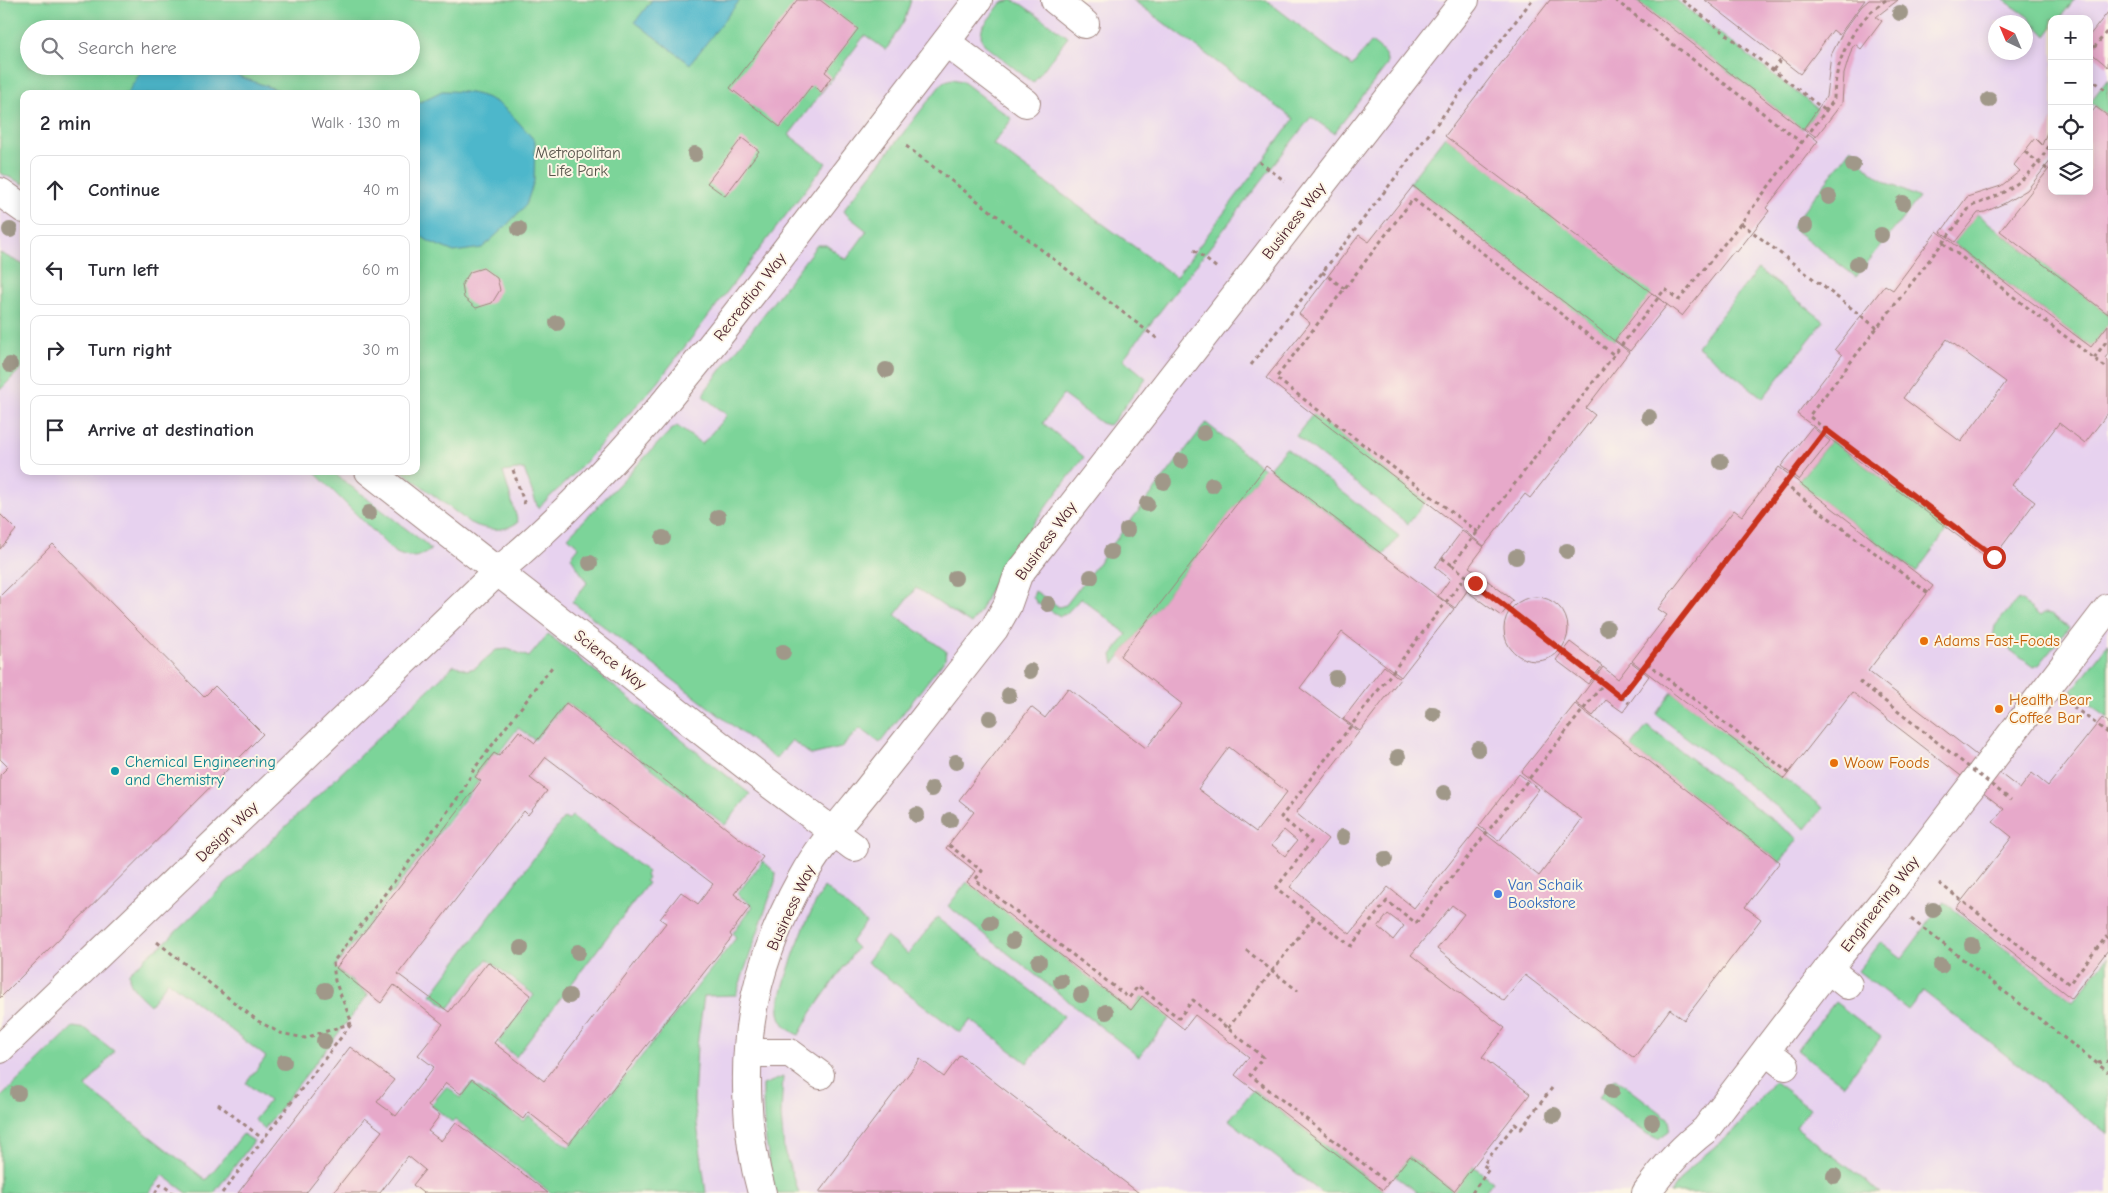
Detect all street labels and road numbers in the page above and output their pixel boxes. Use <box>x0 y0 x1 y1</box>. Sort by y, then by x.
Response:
street label: Business Way <box>1259 179 1330 263</box>
street label: Recreation Way <box>710 249 790 344</box>
street label: Business Way <box>1012 498 1081 584</box>
street label: Science Way <box>570 626 650 694</box>
street label: Design Way <box>192 797 262 866</box>
street label: Engineering Way <box>1837 852 1923 955</box>
street label: Business Way <box>763 862 819 954</box>

